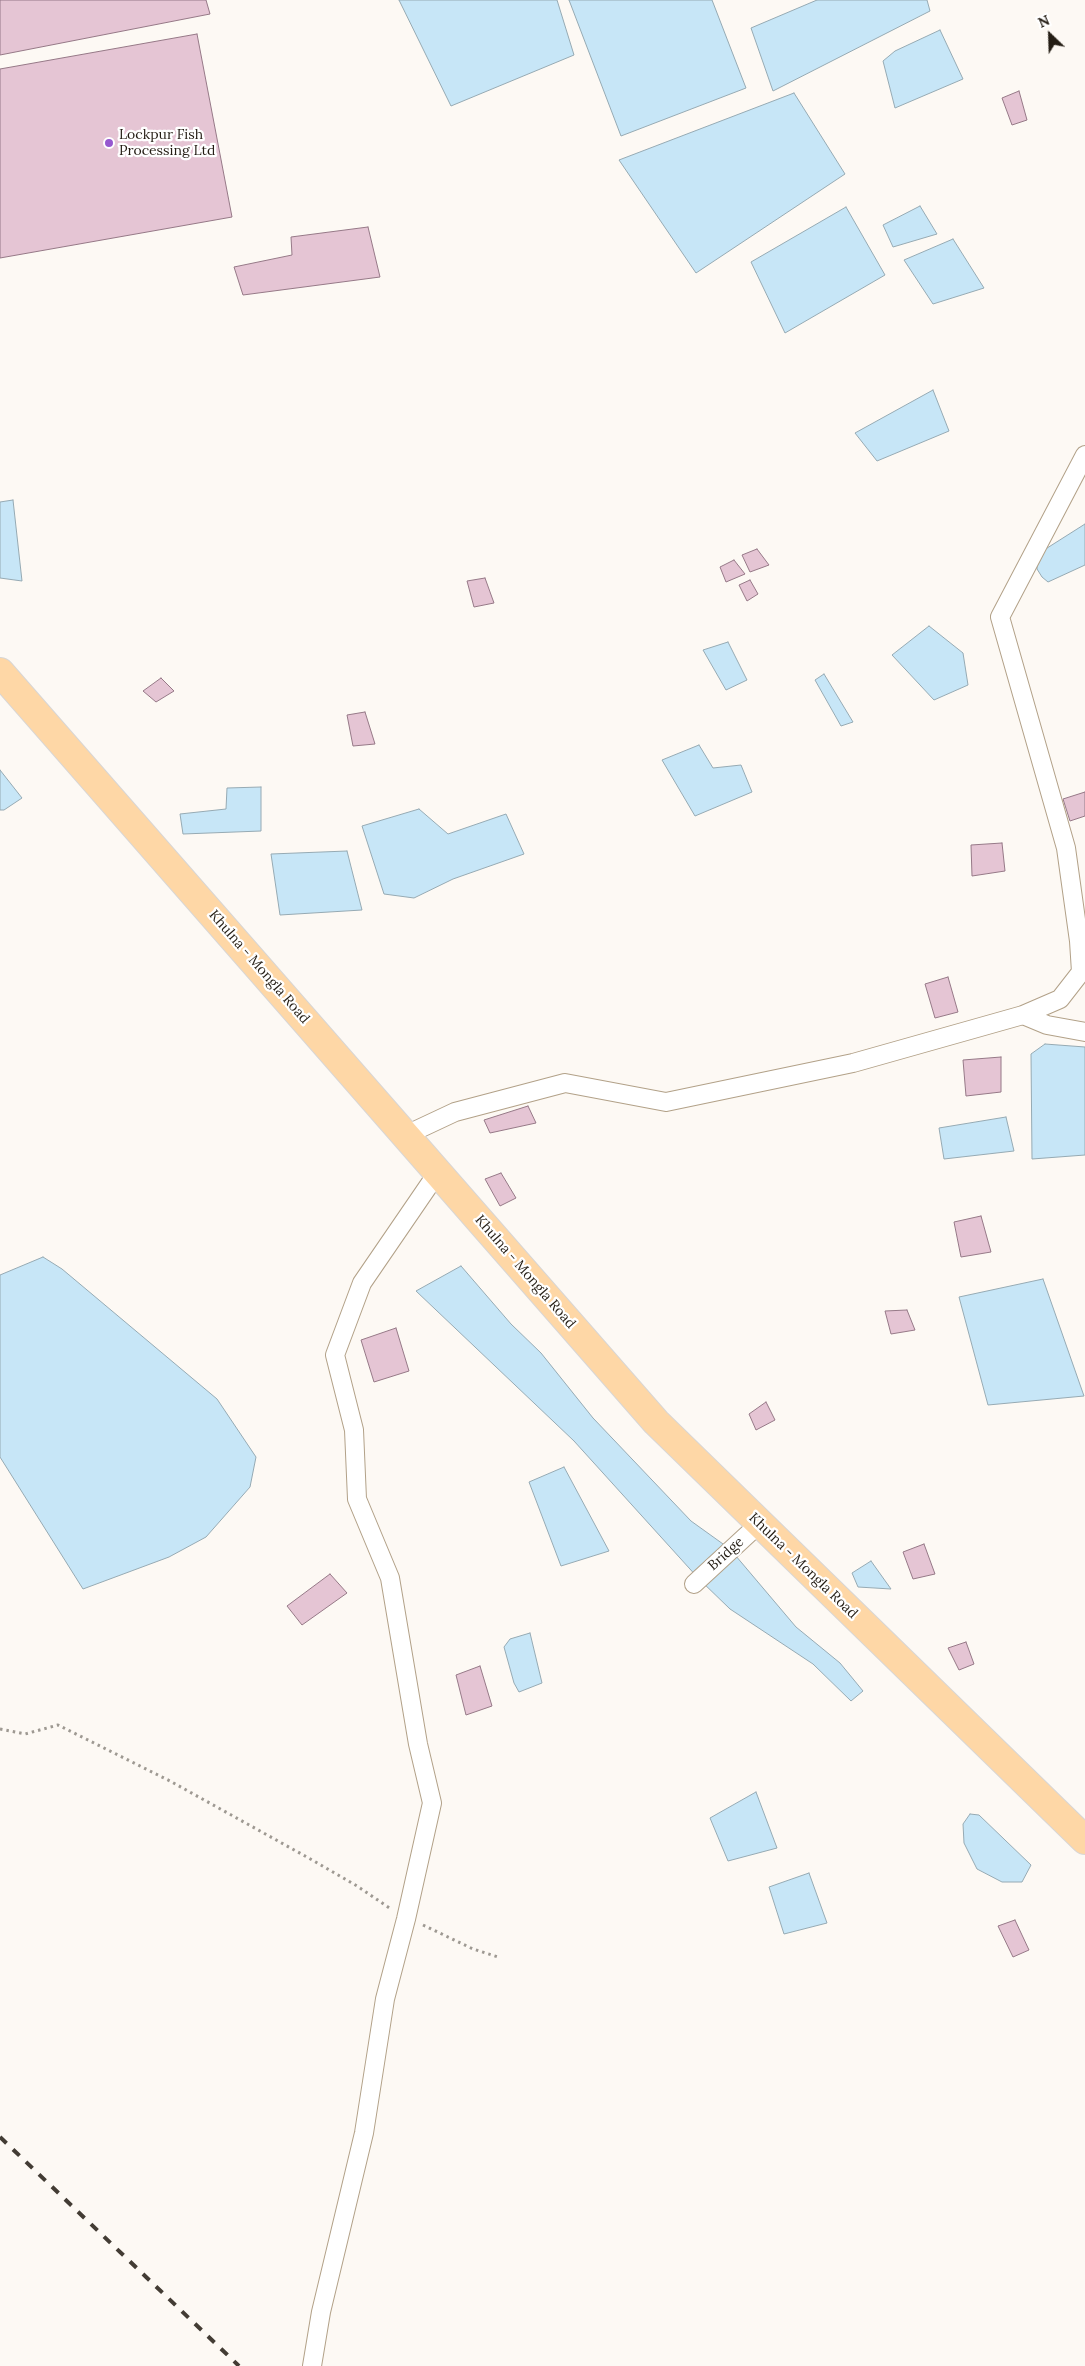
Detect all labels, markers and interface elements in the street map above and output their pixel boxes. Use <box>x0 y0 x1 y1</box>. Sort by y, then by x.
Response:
north arrow <box>1025 10 1075 60</box>
text: N <box>1035 11 1052 32</box>
place label: Lockpur Fish Processing Ltd <box>119 127 215 160</box>
marker: Lockpur Fish Processing Ltd <box>103 137 115 149</box>
street label: Khulna - Mongla Road <box>205 907 313 1027</box>
street label: Khulna - Mongla Road <box>471 1212 579 1332</box>
street label: Khulna - Mongla Road <box>745 1510 861 1622</box>
street label: Bridge <box>705 1534 747 1574</box>

